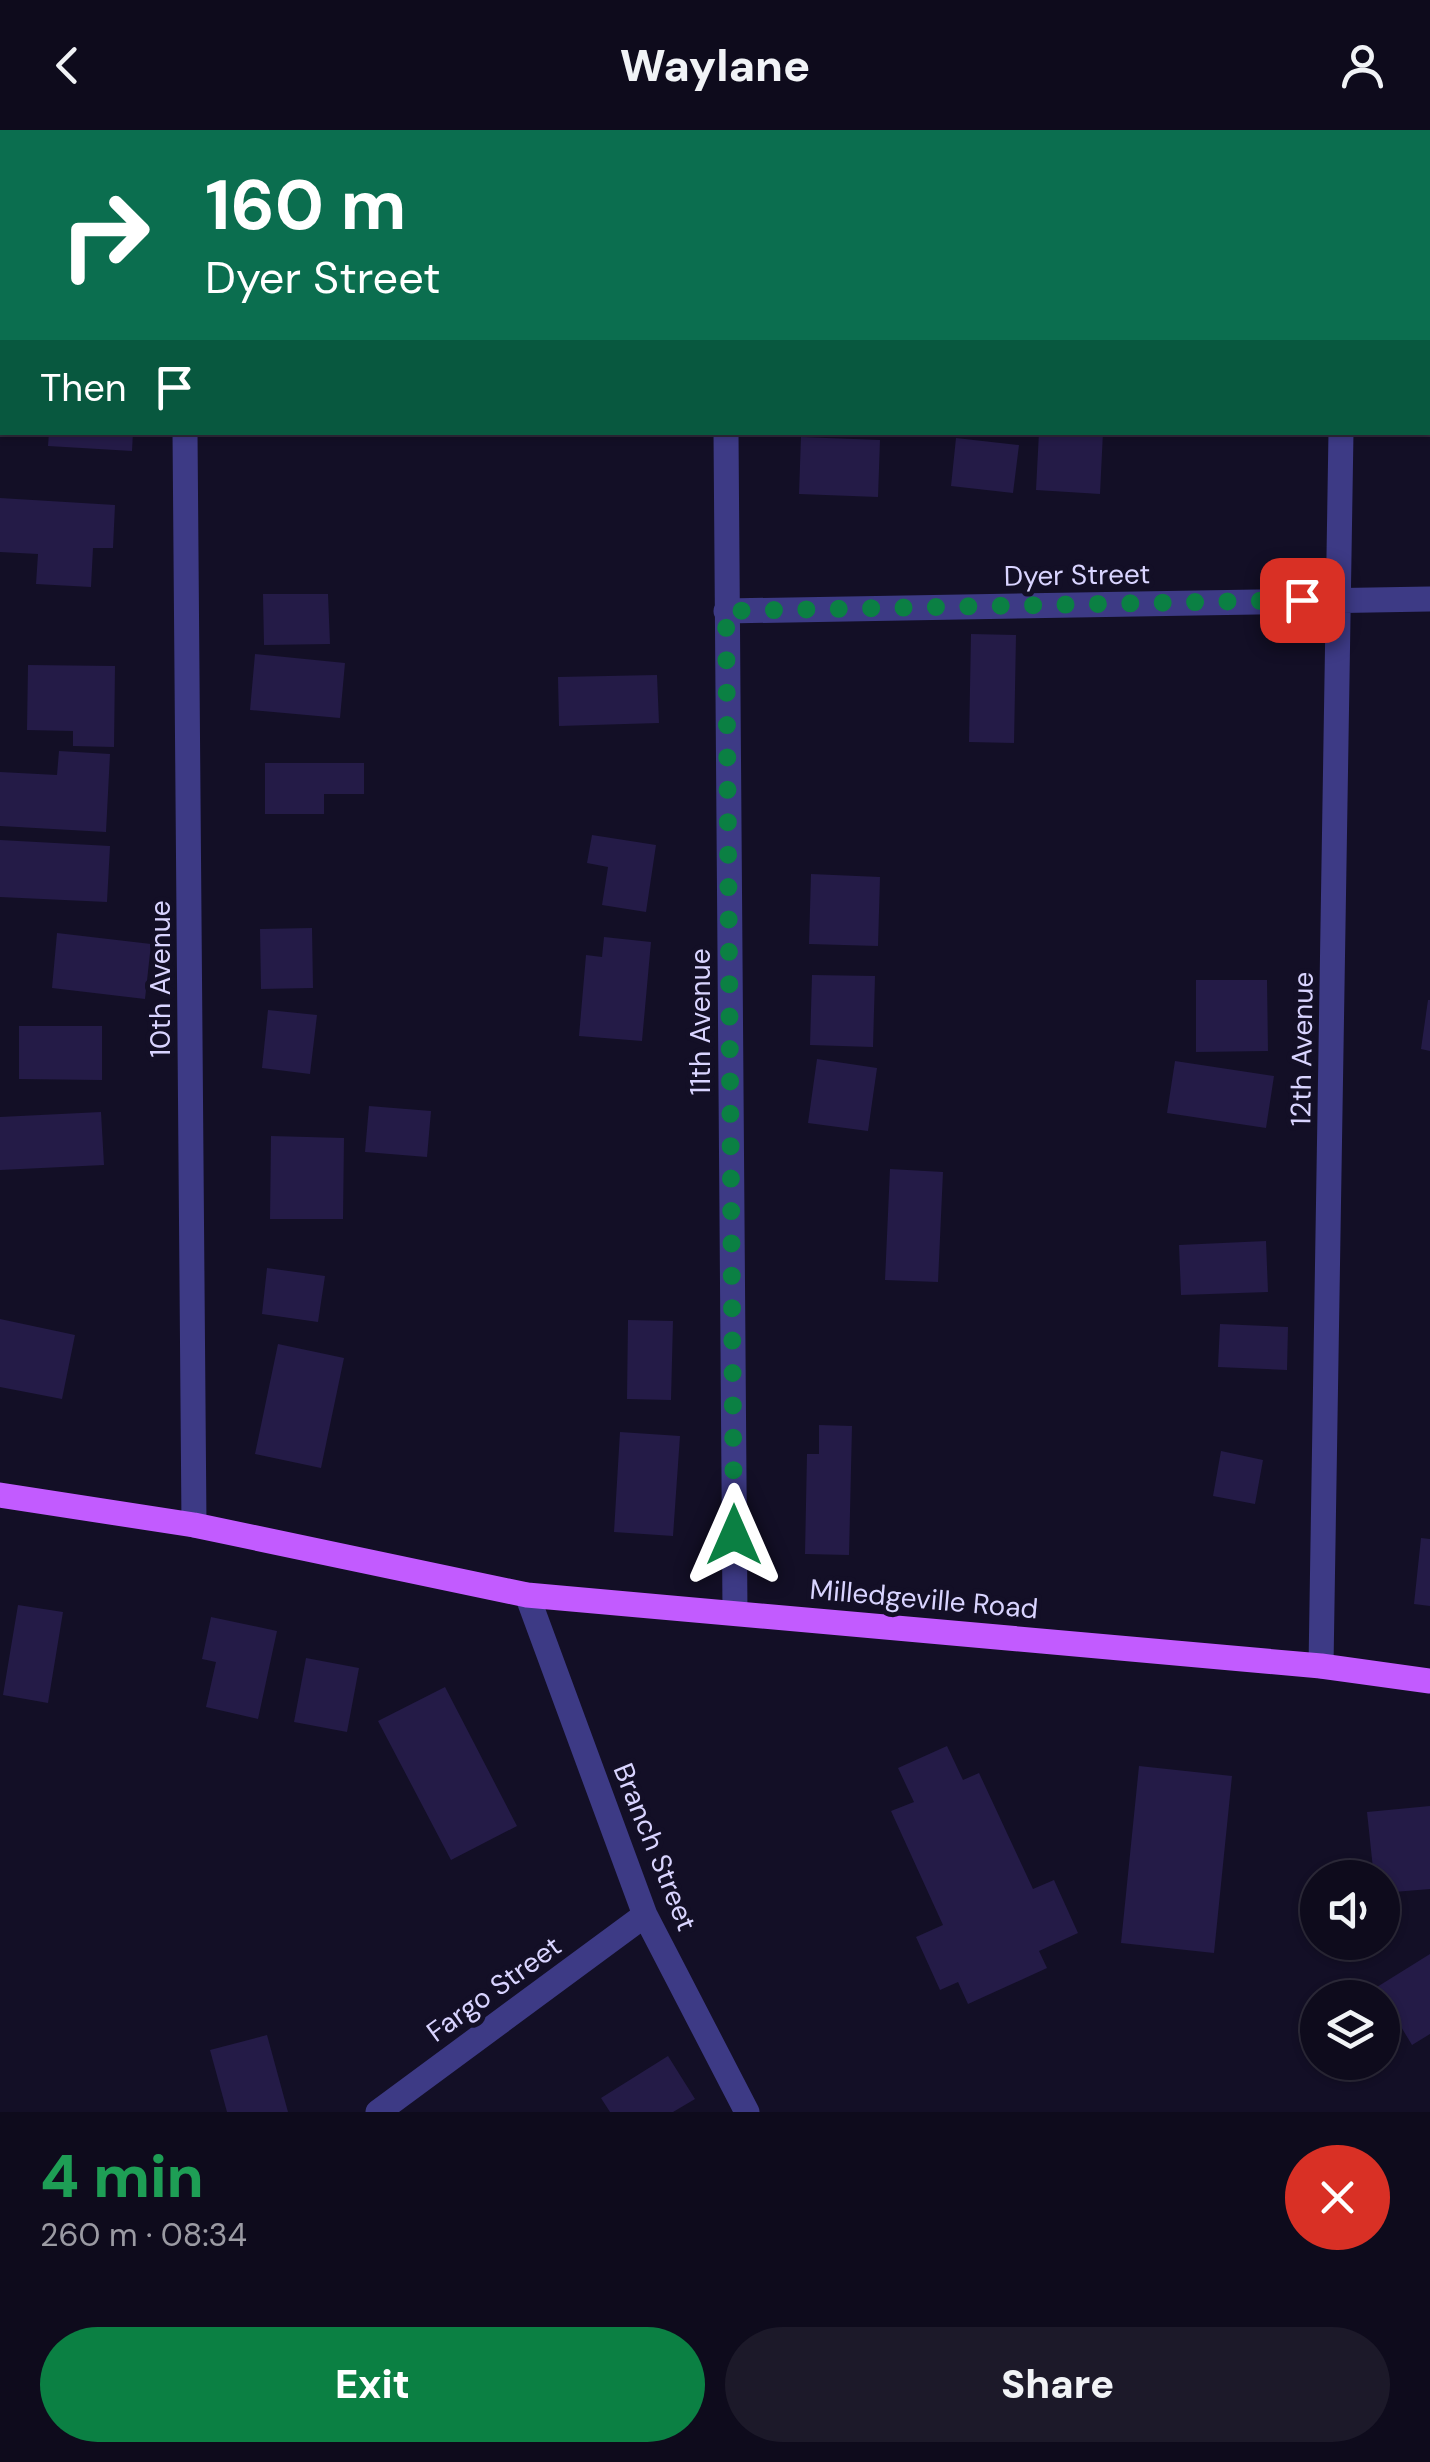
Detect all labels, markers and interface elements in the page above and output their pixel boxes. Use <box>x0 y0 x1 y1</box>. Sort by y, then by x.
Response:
text: Waylane <box>620 36 810 95</box>
icon: back <box>40 38 95 93</box>
icon: person <box>1335 38 1390 93</box>
text: 160 m <box>205 160 406 251</box>
icon: right <box>40 170 170 300</box>
text: Dyer Street <box>205 248 441 307</box>
icon: arrive <box>147 360 202 415</box>
text: Then <box>40 363 127 413</box>
street label: Dyer Street <box>1003 555 1151 595</box>
pin <box>1260 558 1345 643</box>
icon: arrive <box>1275 573 1330 628</box>
street label: 10th Avenue <box>142 900 179 1058</box>
street label: 11th Avenue <box>682 948 719 1096</box>
street label: 12th Avenue <box>1282 971 1322 1127</box>
position arrow <box>682 1483 786 1587</box>
street label: Milledgeville Road <box>808 1571 1040 1627</box>
street label: Branch Street <box>605 1758 705 1936</box>
map controls <box>1300 1860 1400 2080</box>
button: sound <box>1300 1860 1400 1960</box>
street label: Fargo Street <box>419 1928 569 2050</box>
button: layers <box>1300 1980 1400 2080</box>
text: 4 min <box>40 2137 204 2216</box>
button: close <box>1285 2145 1390 2250</box>
text: 260 m · 08:34 <box>40 2214 247 2256</box>
button: Exit <box>40 2327 705 2442</box>
button: Share <box>725 2327 1390 2442</box>

